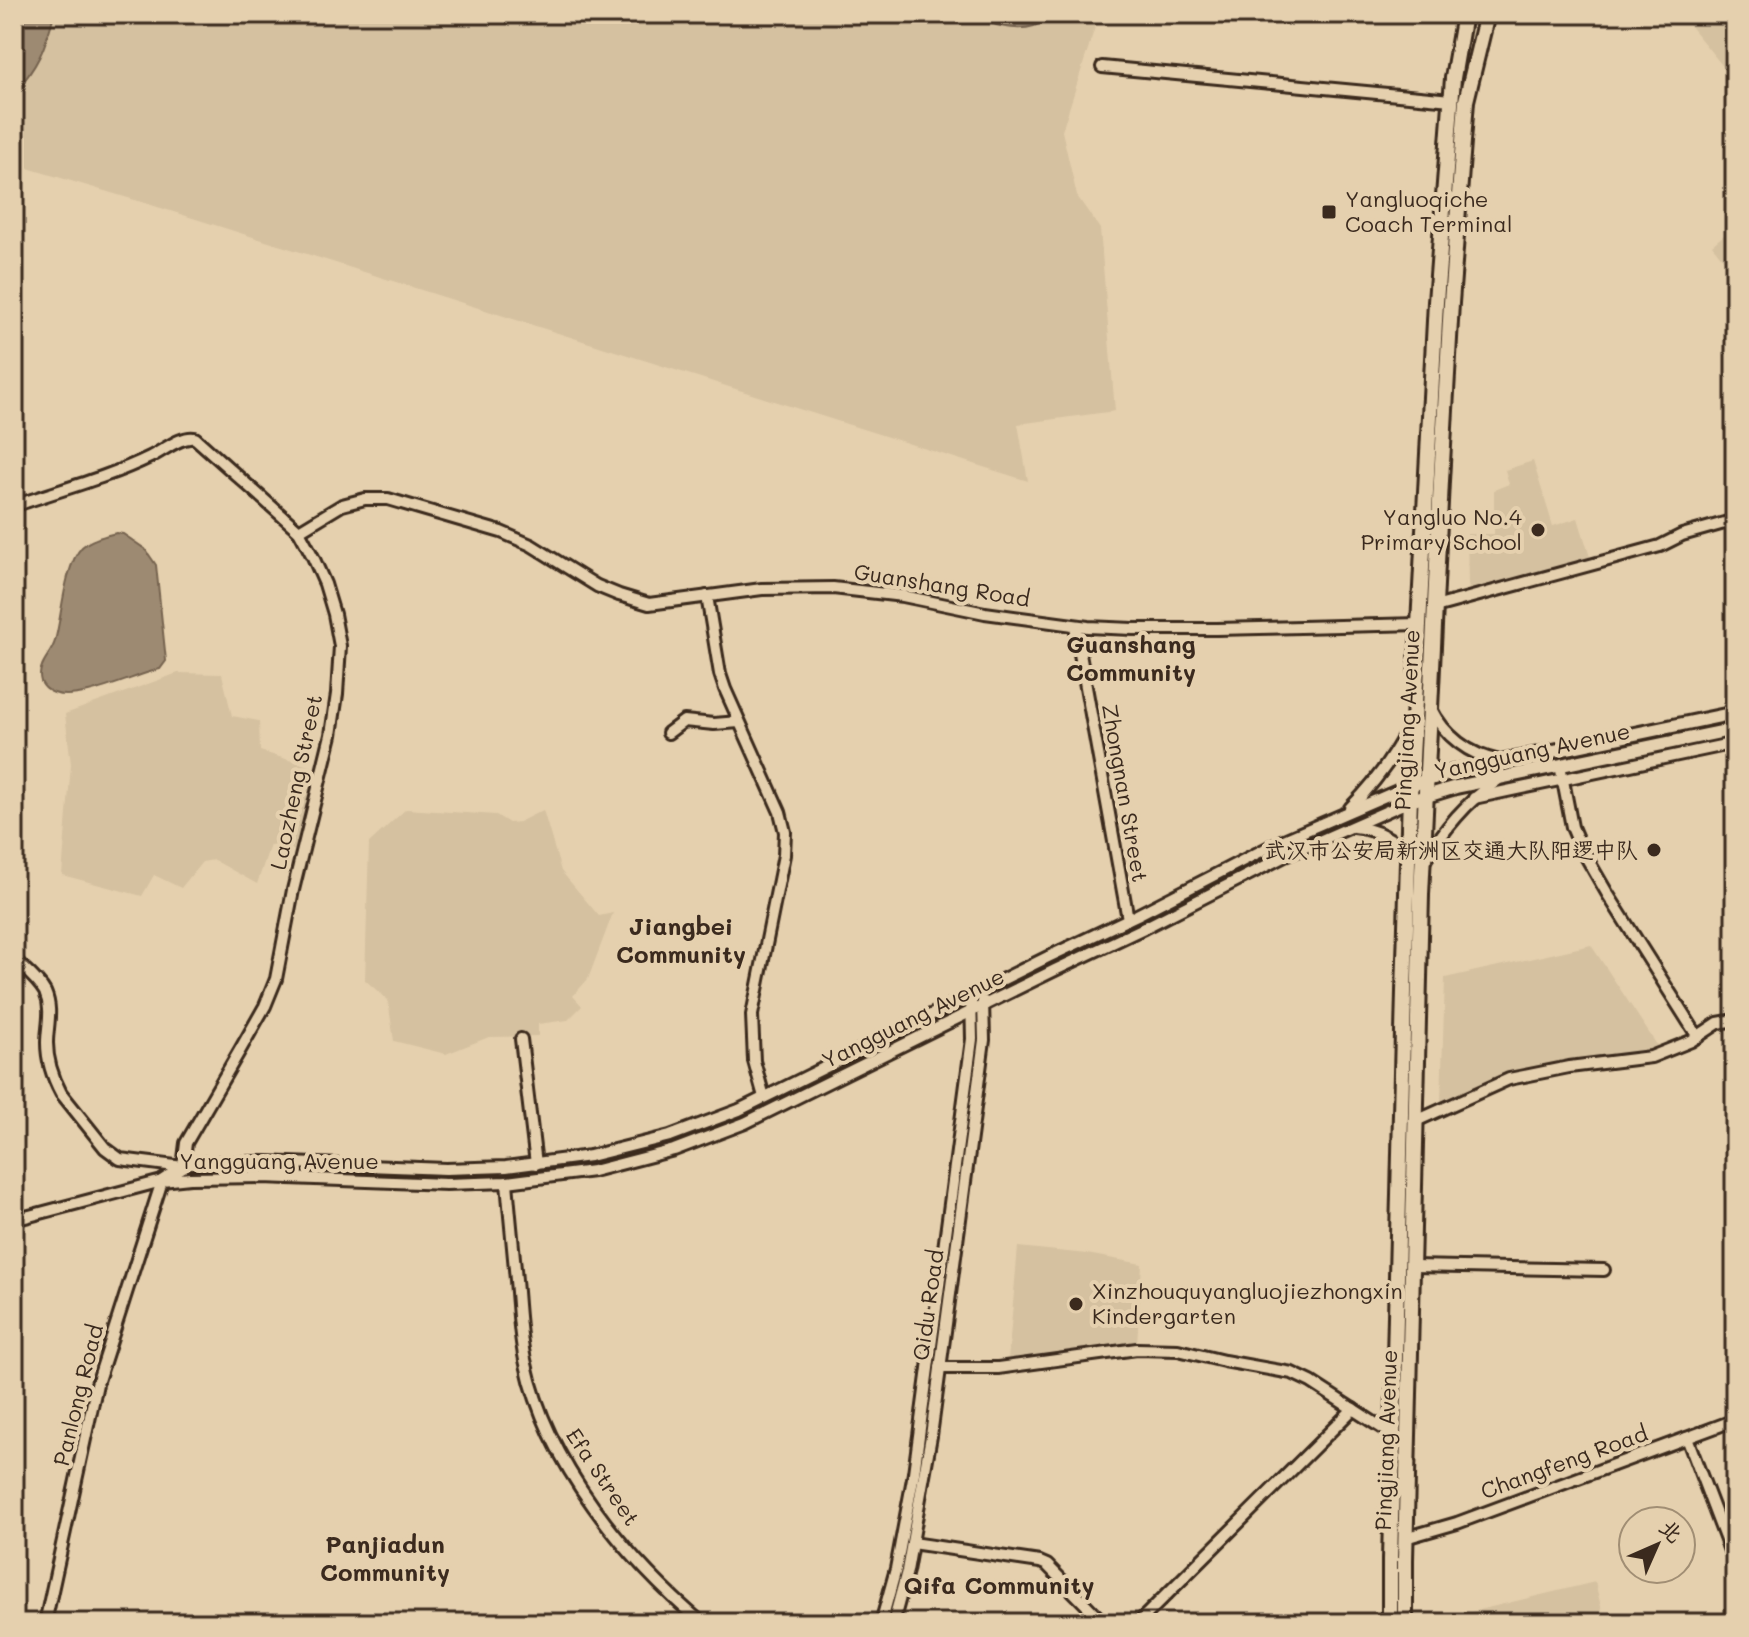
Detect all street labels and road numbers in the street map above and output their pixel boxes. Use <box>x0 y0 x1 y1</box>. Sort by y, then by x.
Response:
street label: Guanshang Road <box>852 556 1032 613</box>
street label: Pingjiang Avenue <box>1387 629 1426 811</box>
street label: Laozheng Street <box>263 692 328 872</box>
street label: Zhongnan Street <box>1096 702 1155 884</box>
street label: Yangguang Avenue <box>1431 716 1633 785</box>
street label: Yangguang Avenue <box>817 961 1009 1074</box>
street label: Yangguang Avenue <box>179 1146 379 1175</box>
street label: Qidu Road <box>905 1248 950 1362</box>
street label: Panlong Road <box>46 1321 109 1469</box>
street label: Pingjiang Avenue <box>1368 1349 1403 1531</box>
street label: Changfeng Road <box>1476 1418 1651 1505</box>
street label: Efa Street <box>560 1422 647 1531</box>

